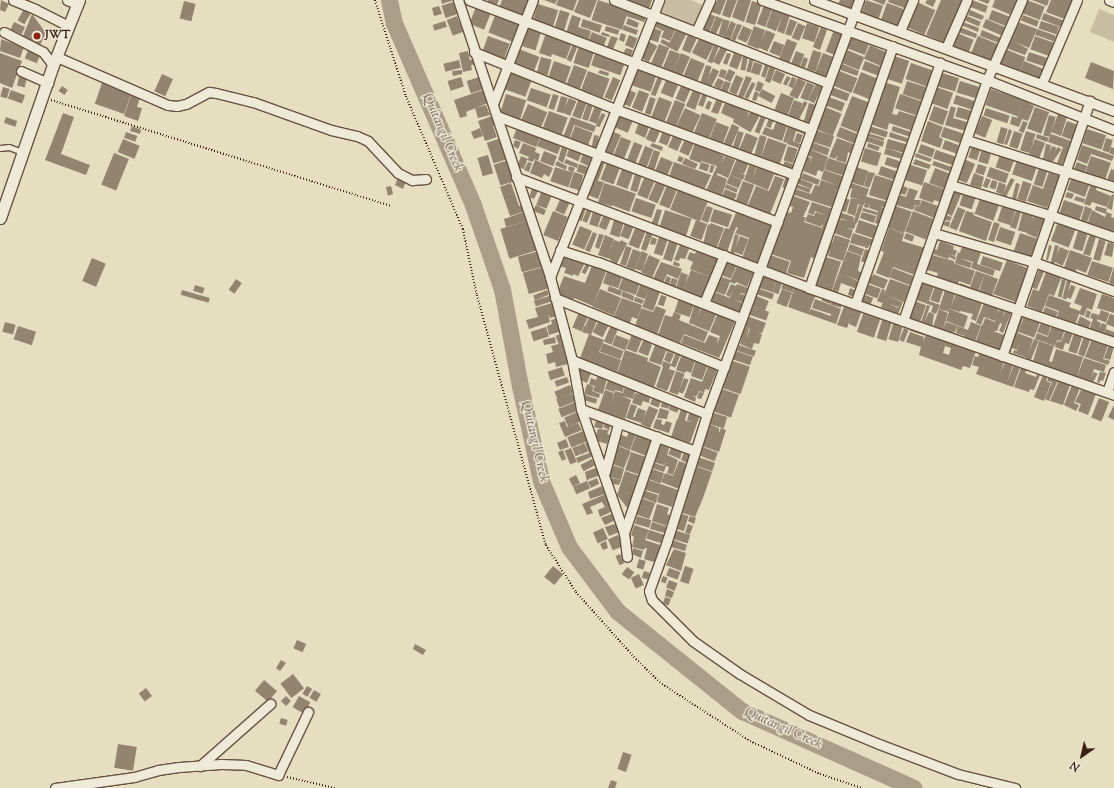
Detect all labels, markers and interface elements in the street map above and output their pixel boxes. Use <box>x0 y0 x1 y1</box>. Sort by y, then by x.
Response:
place label: JWT <box>45 29 70 43</box>
marker: JWT <box>32 31 42 41</box>
water label: Quitangil Creek <box>419 92 465 174</box>
water label: Quitangil Creek <box>517 400 551 484</box>
water label: Quitangil Creek <box>742 705 824 753</box>
north arrow <box>1062 736 1102 776</box>
text: N <box>1067 757 1083 775</box>

